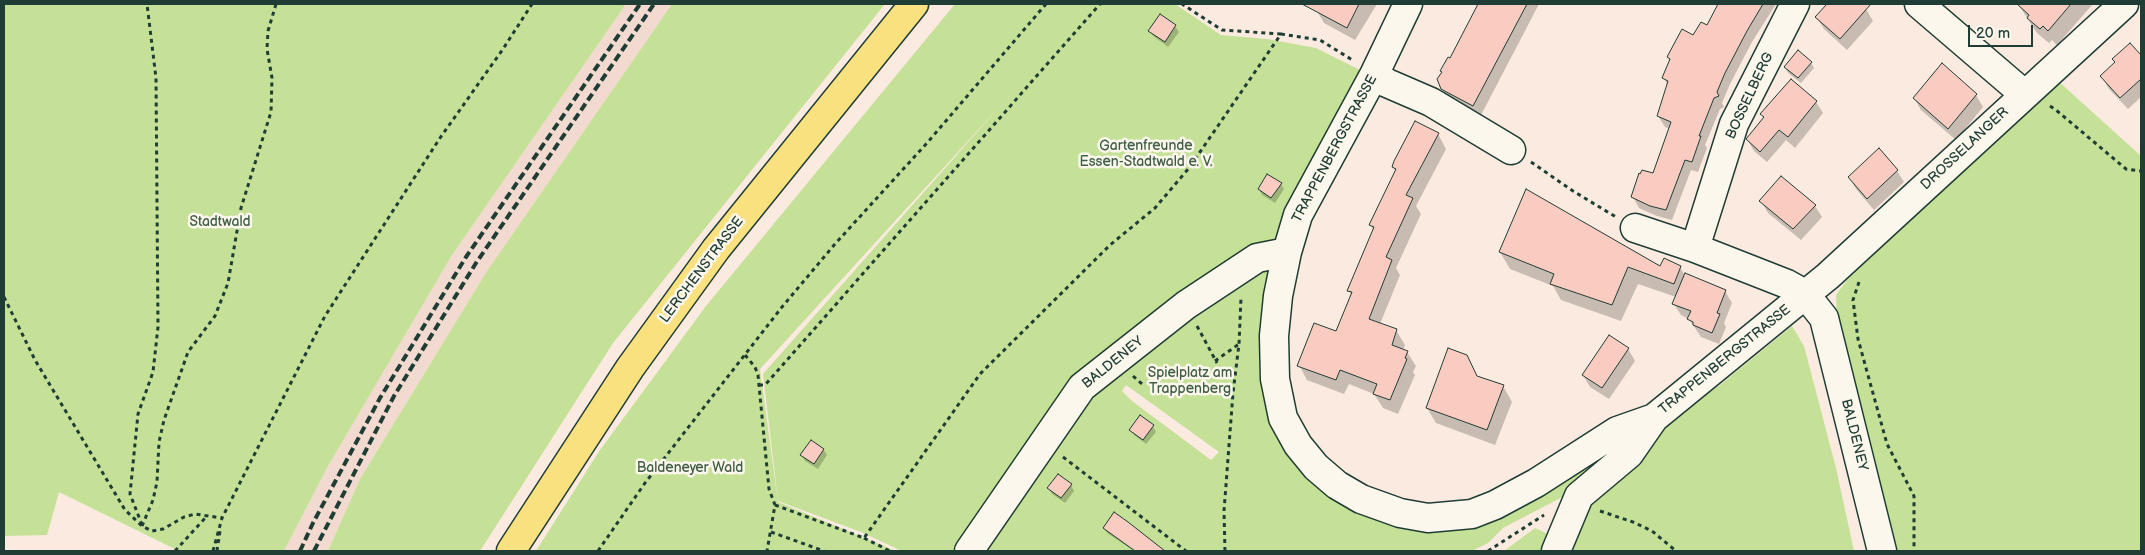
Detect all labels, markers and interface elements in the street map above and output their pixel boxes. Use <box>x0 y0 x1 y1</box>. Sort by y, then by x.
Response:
scale bar <box>1970 15 2035 47</box>
text: 20 m <box>1976 24 2010 43</box>
street label: BOSSELBERG <box>1723 50 1777 142</box>
street label: TRAPPENBERGSTRASSE <box>1289 72 1381 226</box>
street label: DROSSELANGER <box>1918 104 2012 194</box>
park label: Gartenfreunde Essen-Stadtwald e. V. <box>1079 138 1213 170</box>
park label: Stadtwald <box>190 214 250 230</box>
street label: LERCHENSTRASSE <box>657 214 747 326</box>
street label: TRAPPENBERGSTRASSE <box>1656 302 1794 418</box>
street label: BALDENEY <box>1079 333 1147 393</box>
park label: Spielplatz am Trappenberg <box>1148 365 1232 398</box>
street label: BALDENEY <box>1837 397 1871 473</box>
park label: Baldeneyer Wald <box>637 460 743 476</box>

